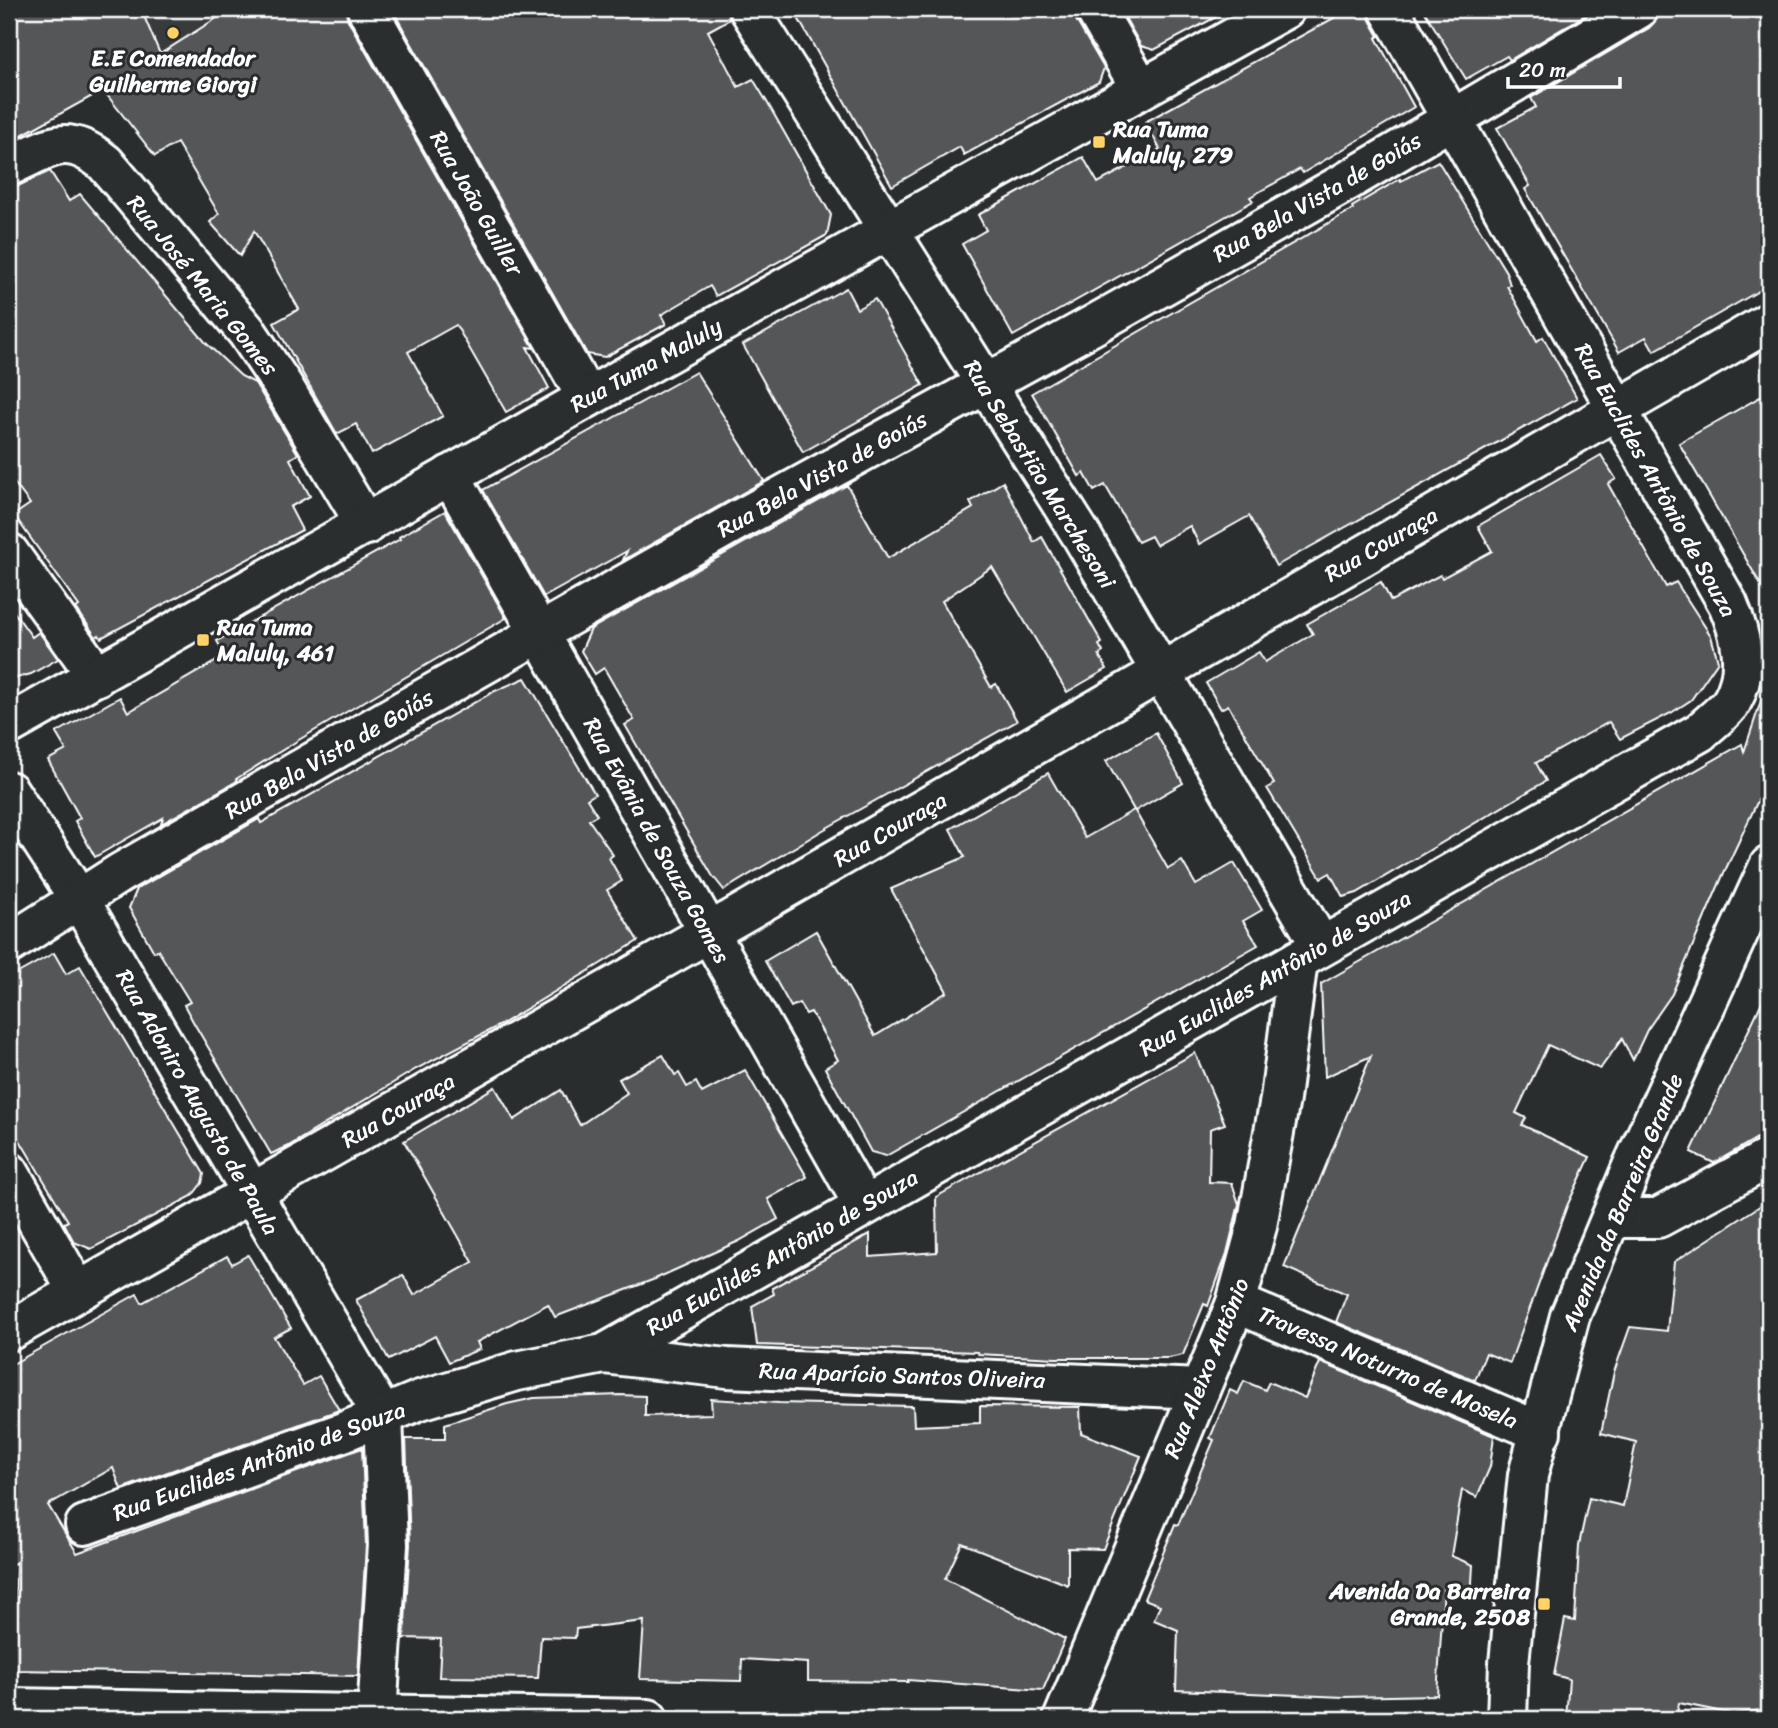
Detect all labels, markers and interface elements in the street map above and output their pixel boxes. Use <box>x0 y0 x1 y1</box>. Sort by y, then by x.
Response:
marker: E.E Comendador Guilherme Giorgi <box>165 25 181 41</box>
place label: E.E Comendador Guilherme Giorgi <box>88 38 258 105</box>
scale bar <box>1508 46 1620 90</box>
text: 20 m <box>1519 51 1566 89</box>
place label: Rua Tuma Maluly, 279 <box>1112 109 1233 176</box>
street label: Rua Bela Vista de Goiás <box>1205 121 1430 274</box>
street label: Rua João Guiller <box>418 123 536 285</box>
marker: Rua Tuma Maluly, 279 <box>1091 134 1107 150</box>
street label: Rua José Maria Gomes <box>116 185 289 386</box>
street label: Rua Tuma Maluly <box>562 307 730 424</box>
street label: Rua Euclides Antônio de Souza <box>1563 335 1749 626</box>
street label: Rua Sebastião Marchesoni <box>952 351 1127 598</box>
street label: Rua Bela Vista de Goiás <box>709 399 936 549</box>
street label: Rua Couraça <box>1316 495 1446 594</box>
place label: Rua Tuma Maluly, 461 <box>216 607 334 674</box>
marker: Rua Tuma Maluly, 461 <box>195 632 211 648</box>
street label: Rua Bela Vista de Goiás <box>217 678 442 831</box>
street label: Rua Evânia de Souza Gomes <box>572 709 742 971</box>
street label: Rua Couraça <box>825 780 955 879</box>
street label: Rua Euclides Antônio de Souza <box>1131 878 1420 1068</box>
street label: Rua Adoniro Augusto de Paula <box>104 961 291 1244</box>
street label: Rua Couraça <box>333 1061 463 1160</box>
street label: Avenida da Barreira Grande <box>1549 1067 1695 1338</box>
street label: Rua Euclides Antônio de Souza <box>638 1157 927 1347</box>
street label: Rua Aleixo Antônio <box>1151 1271 1262 1465</box>
street label: Travessa Noturno de Mosela <box>1251 1294 1525 1441</box>
street label: Rua Aparício Santos Oliveira <box>758 1350 1046 1401</box>
street label: Rua Euclides Antônio de Souza <box>107 1389 412 1534</box>
place label: Avenida Da Barreira Grande, 2508 <box>1328 1571 1531 1638</box>
marker: Avenida Da Barreira Grande, 2508 <box>1536 1596 1552 1612</box>

